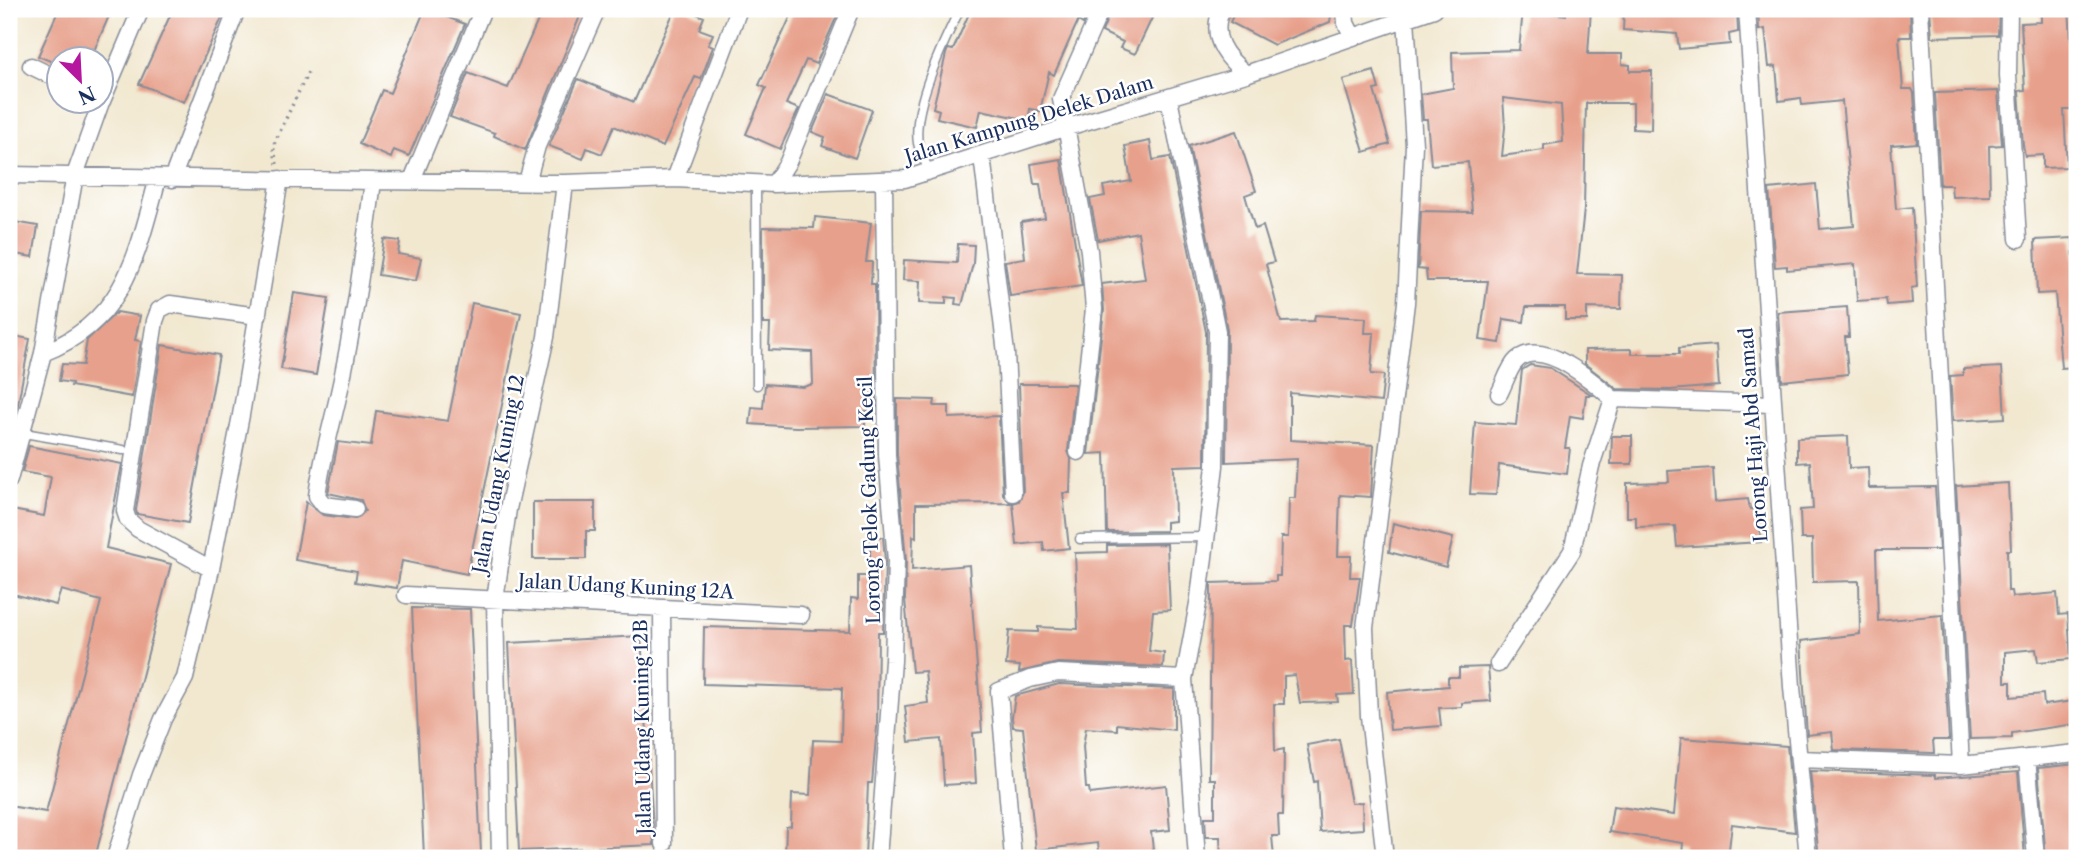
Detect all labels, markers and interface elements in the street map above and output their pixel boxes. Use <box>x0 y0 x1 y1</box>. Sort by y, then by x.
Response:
north arrow <box>46 46 116 116</box>
street label: Jalan Kampung Delek Dalam <box>899 71 1157 169</box>
text: N <box>74 81 99 109</box>
street label: Lorong Haji Abd Samad <box>1735 327 1772 543</box>
street label: Jalan Udang Kuning 12 <box>467 373 529 578</box>
street label: Lorong Telok Gadung Kecil <box>854 375 885 624</box>
street label: Jalan Udang Kuning 12A <box>515 569 735 604</box>
street label: Jalan Udang Kuning 12B <box>629 619 656 838</box>

